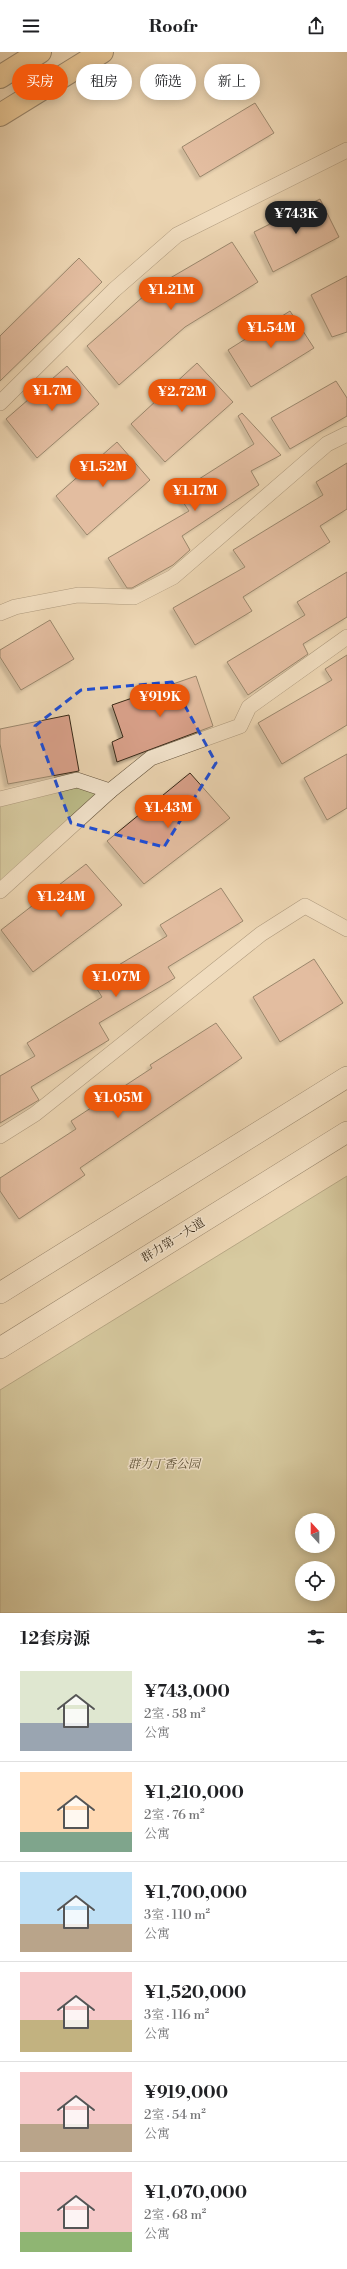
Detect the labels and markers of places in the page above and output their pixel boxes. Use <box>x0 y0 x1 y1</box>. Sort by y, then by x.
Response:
pin: ¥743K <box>268 201 324 235</box>
pin: ¥1.21M <box>138 277 204 311</box>
pin: ¥1.54M <box>238 315 304 349</box>
pin: ¥1.7M <box>24 378 80 412</box>
pin: ¥2.72M <box>149 379 215 413</box>
pin: ¥1.52M <box>70 454 136 488</box>
pin: ¥1.17M <box>162 478 228 512</box>
pin: ¥919K <box>132 684 188 718</box>
pin: ¥1.43M <box>135 795 201 829</box>
pin: ¥1.24M <box>28 884 94 918</box>
pin: ¥1.07M <box>83 964 149 998</box>
pin: ¥1.05M <box>85 1085 151 1119</box>

